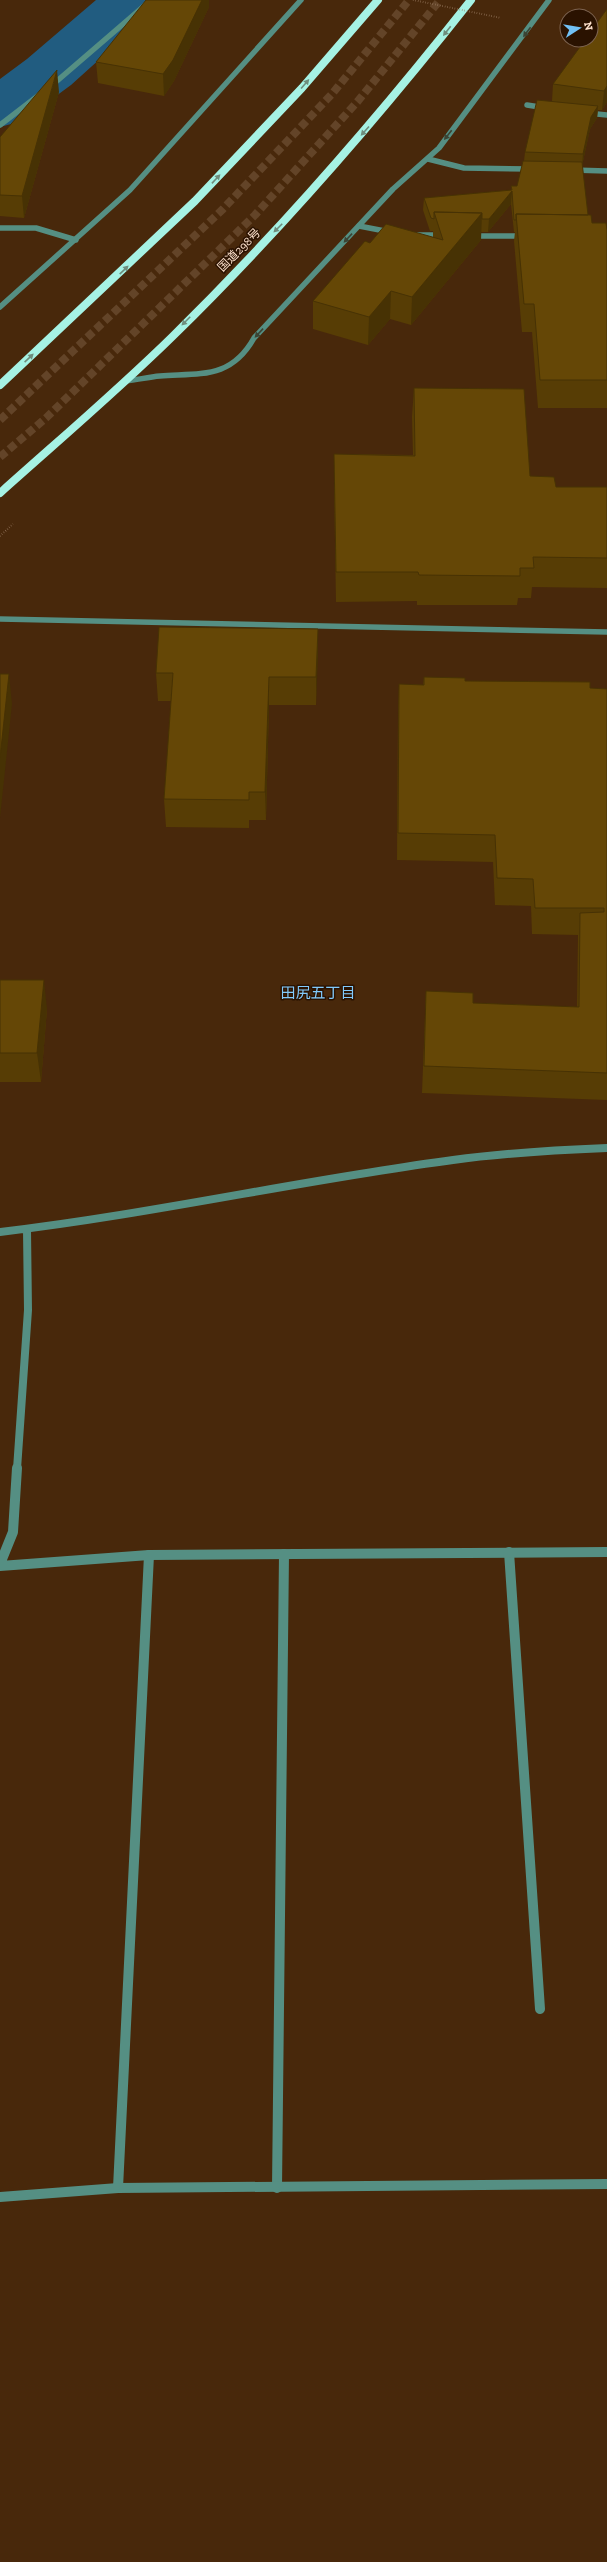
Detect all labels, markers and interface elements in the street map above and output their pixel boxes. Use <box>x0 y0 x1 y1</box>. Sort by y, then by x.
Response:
north arrow <box>559 8 599 48</box>
text: N <box>581 21 596 32</box>
one-way arrow <box>442 25 451 36</box>
one-way arrow <box>523 27 531 37</box>
one-way arrow <box>301 78 310 89</box>
one-way arrow <box>360 126 369 137</box>
one-way arrow <box>444 130 453 141</box>
one-way arrow <box>212 173 221 184</box>
one-way arrow <box>273 223 283 233</box>
street label: 国道298号 <box>215 226 263 274</box>
one-way arrow <box>343 233 353 243</box>
one-way arrow <box>119 265 129 274</box>
one-way arrow <box>182 316 191 326</box>
one-way arrow <box>254 328 264 338</box>
one-way arrow <box>24 354 33 363</box>
district label: 田尻五丁目 <box>280 984 356 1002</box>

